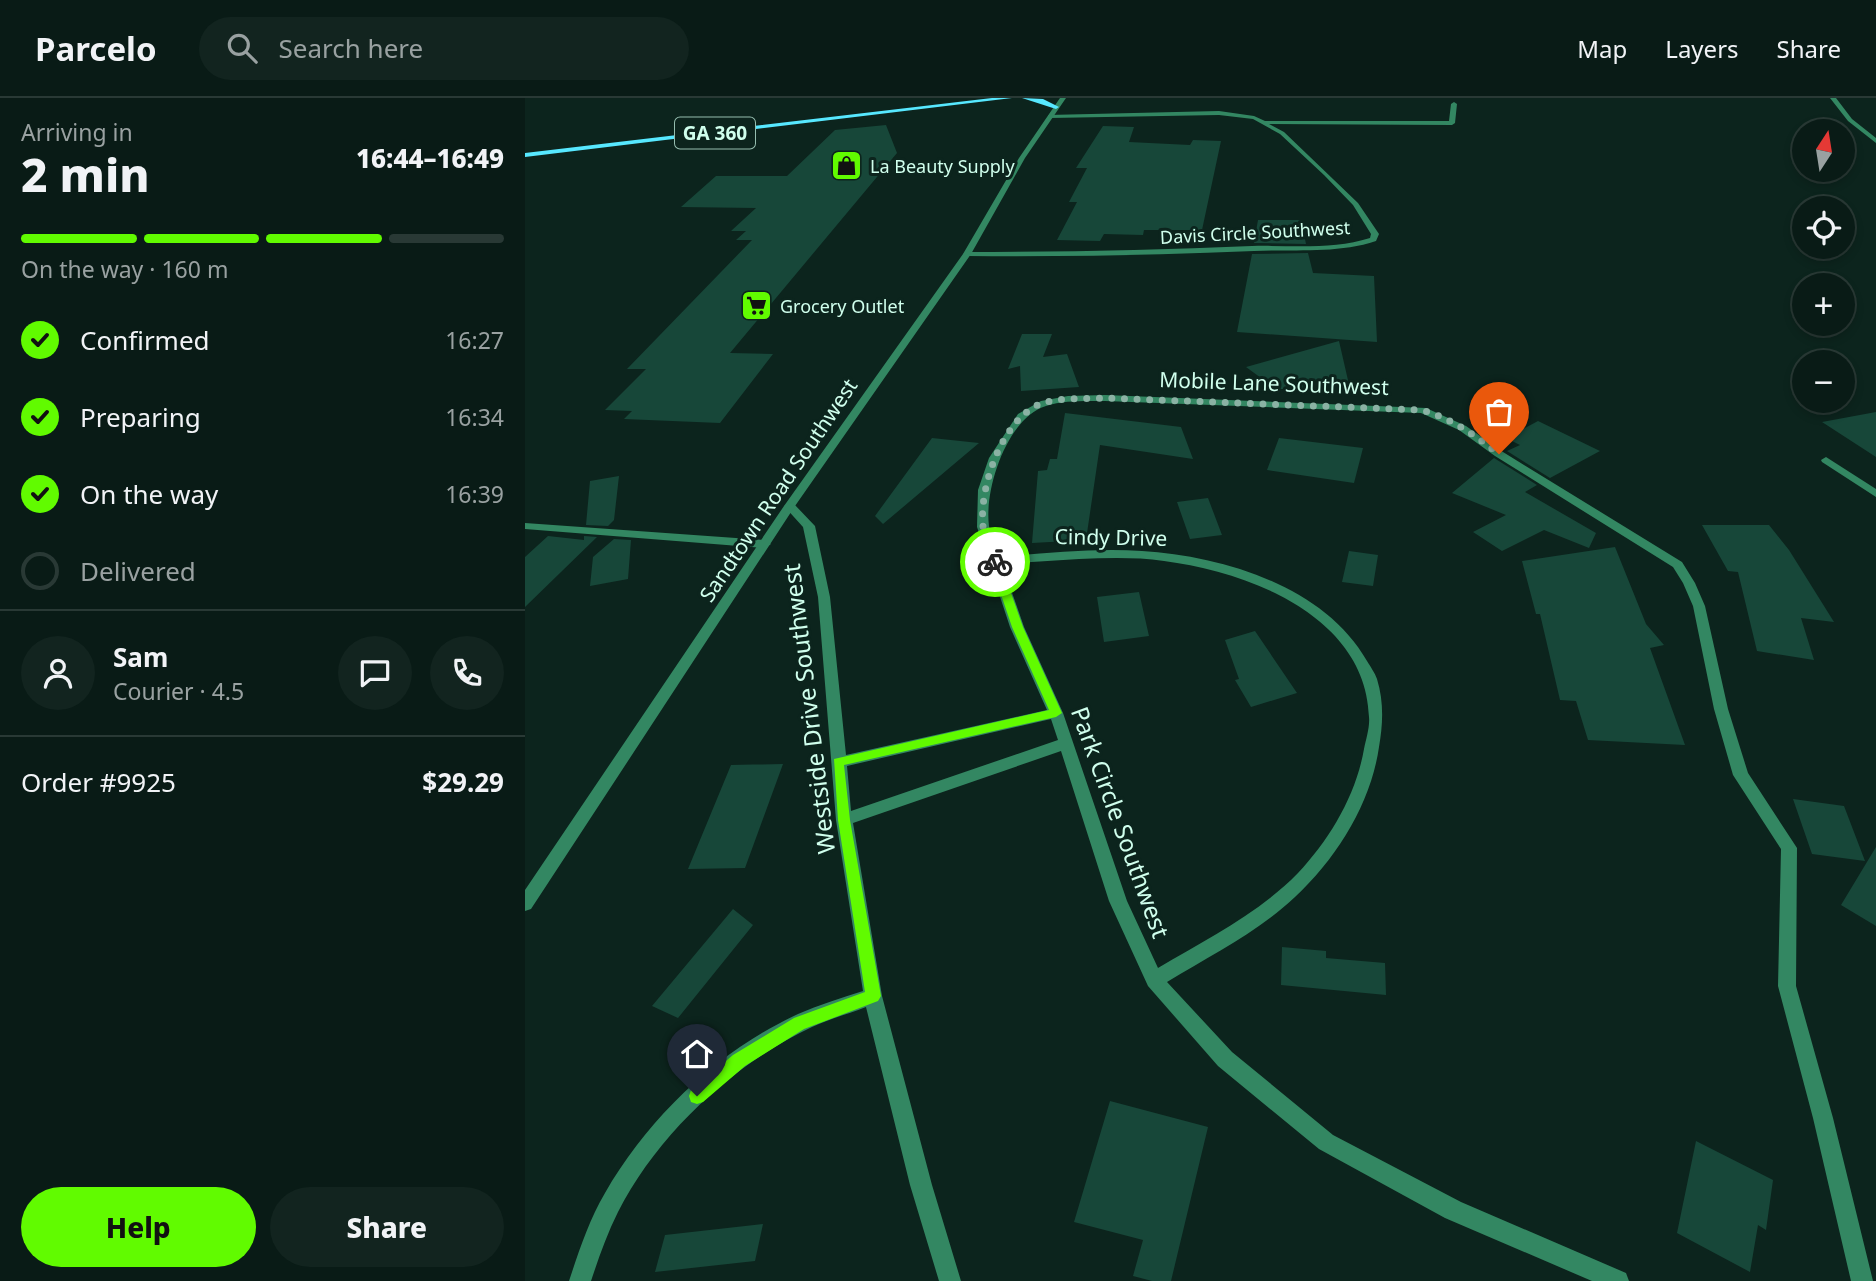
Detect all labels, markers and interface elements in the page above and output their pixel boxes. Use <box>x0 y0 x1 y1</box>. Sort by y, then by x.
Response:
search box <box>199 17 689 80</box>
text: Parcelo <box>35 26 157 71</box>
icon: search <box>223 29 261 67</box>
text: Search here <box>279 30 423 66</box>
text: Map <box>1577 32 1627 65</box>
text: Layers <box>1665 32 1739 65</box>
text: Share <box>1777 32 1841 65</box>
text: Arriving in <box>21 116 133 148</box>
road number: GA 360 <box>675 118 755 148</box>
north arrow <box>1792 119 1855 182</box>
map controls <box>1792 119 1855 413</box>
text: 16:44–16:49 <box>356 140 504 176</box>
text: 2 min <box>21 143 150 205</box>
shop icon: La Beauty Supply <box>830 149 864 183</box>
place label: La Beauty Supply <box>870 154 1015 178</box>
button: locate <box>1792 196 1855 259</box>
street label: Davis Circle Southwest <box>1159 215 1351 249</box>
text: On the way · 160 m <box>21 253 228 285</box>
button: + <box>1792 273 1855 336</box>
supermarket icon: Grocery Outlet <box>740 289 774 323</box>
place label: Grocery Outlet <box>780 294 905 318</box>
icon: check <box>21 321 59 359</box>
text: Confirmed <box>80 322 210 358</box>
text: 16:27 <box>445 324 504 356</box>
button: − <box>1792 350 1855 413</box>
street label: Mobile Lane Southwest <box>1159 365 1390 401</box>
street label: Sandtown Road Southwest <box>693 373 864 607</box>
pin <box>1469 382 1529 454</box>
icon: bag <box>1480 393 1518 431</box>
icon: check <box>21 398 59 436</box>
text: Preparing <box>80 399 201 435</box>
text: 16:34 <box>445 401 504 433</box>
icon: check <box>21 475 59 513</box>
text: On the way <box>80 476 218 512</box>
text: 16:39 <box>445 478 504 510</box>
street label: Cindy Drive <box>1054 522 1168 552</box>
courier <box>960 527 1030 597</box>
icon: bike <box>976 543 1014 581</box>
text: Delivered <box>80 553 196 589</box>
street label: Westside Drive Southwest <box>774 562 842 856</box>
button: person <box>21 636 95 710</box>
button: chat <box>338 636 412 710</box>
button: phone <box>430 636 504 710</box>
text: Sam <box>113 639 168 675</box>
text: Courier · 4.5 <box>113 675 244 707</box>
street label: Park Circle Southwest <box>1064 702 1178 943</box>
text: Order #9925 <box>21 764 176 800</box>
text: $29.29 <box>422 764 504 800</box>
pin <box>667 1024 727 1096</box>
icon: home <box>678 1035 716 1073</box>
button: Help <box>21 1187 256 1267</box>
button: Share <box>270 1187 504 1267</box>

